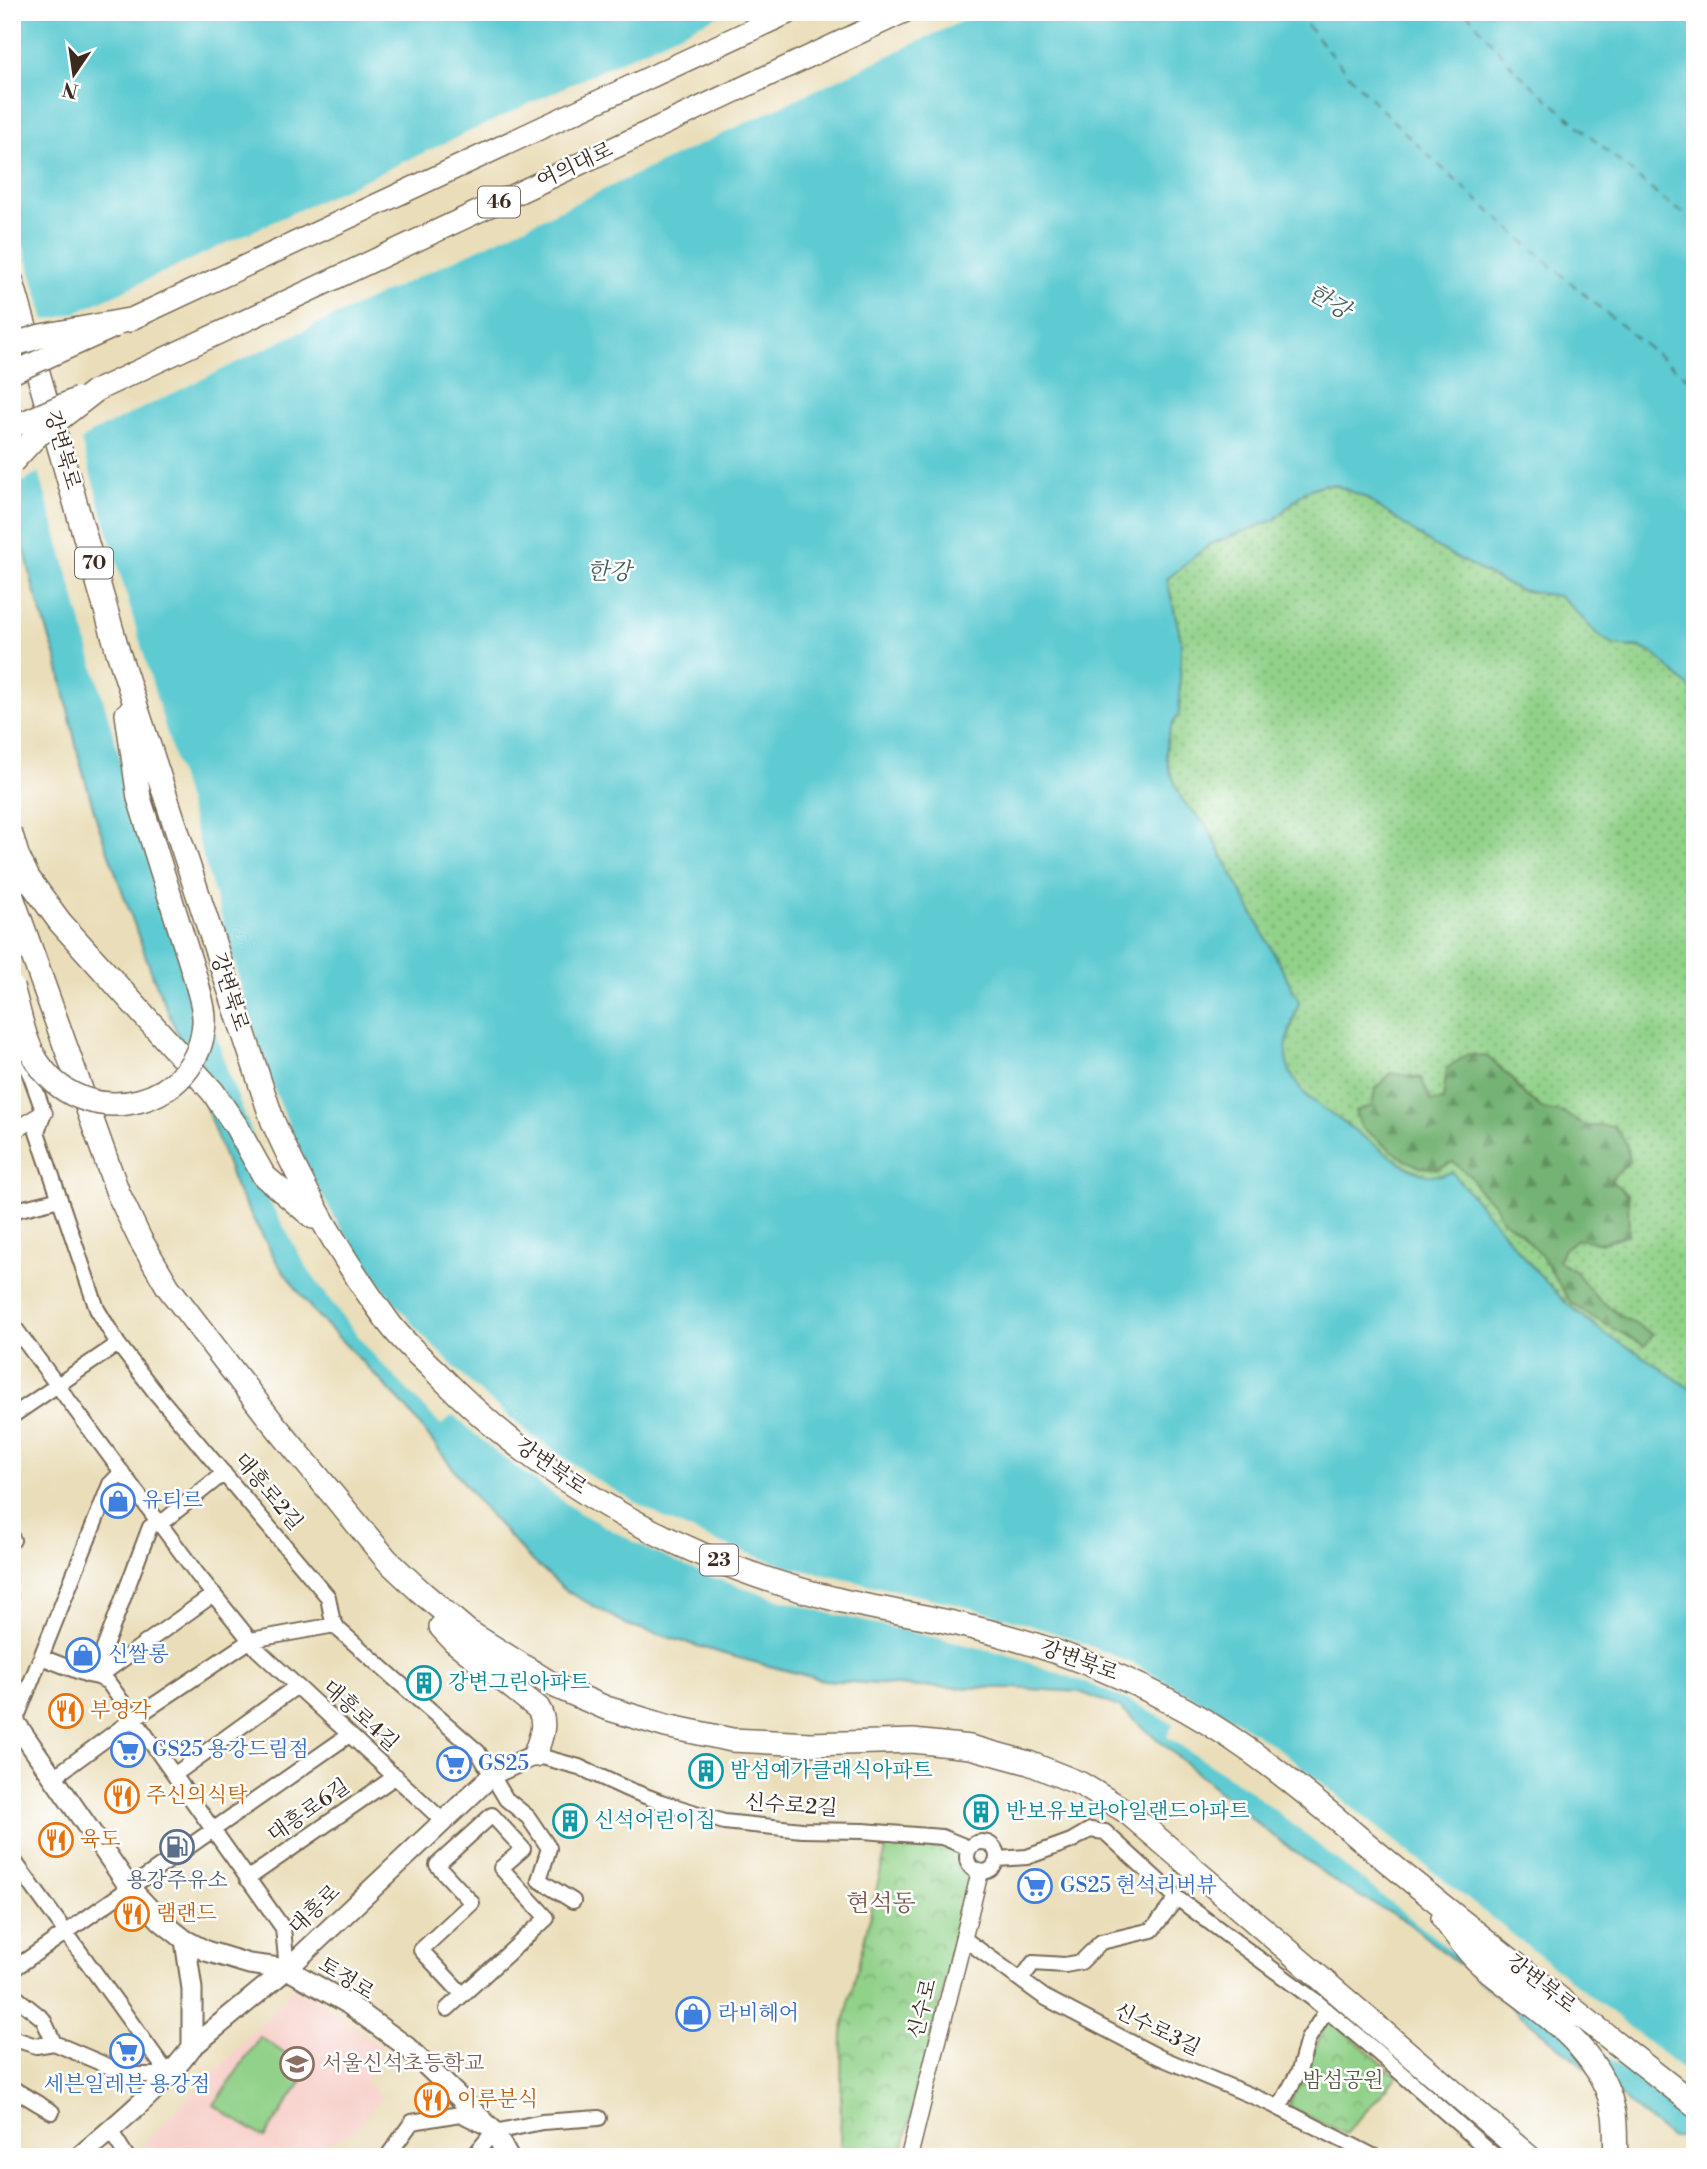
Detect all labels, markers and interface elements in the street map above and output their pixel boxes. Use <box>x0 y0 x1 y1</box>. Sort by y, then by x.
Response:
north arrow <box>38 38 108 108</box>
text: N <box>60 76 80 103</box>
street label: 여의대로 <box>533 137 617 195</box>
road number: 46 <box>478 186 520 218</box>
water label: 한강 <box>1303 279 1358 327</box>
street label: 강변북로 <box>38 407 86 493</box>
road number: 70 <box>75 548 113 578</box>
water label: 한강 <box>587 558 635 586</box>
street label: 강변북로 <box>204 949 254 1035</box>
street label: 강변북로 <box>510 1433 592 1501</box>
street label: 대흥로2길 <box>228 1448 308 1536</box>
shop icon: 유티르 <box>99 1482 137 1520</box>
place label: 유티르 <box>142 1488 203 1514</box>
road number: 23 <box>700 1544 738 1576</box>
street label: 강변북로 <box>1036 1635 1122 1687</box>
shop icon: 신쌀롱 <box>64 1636 102 1674</box>
place label: 신쌀롱 <box>108 1642 169 1668</box>
building icon: 강변그린아파트 <box>405 1664 443 1702</box>
place label: 강변그린아파트 <box>448 1670 590 1696</box>
street label: 대흥로4길 <box>317 1675 403 1757</box>
restaurant icon: 부영각 <box>47 1692 85 1730</box>
place label: 부영각 <box>90 1698 152 1724</box>
supermarket icon: GS25 용강드림점 <box>109 1731 147 1769</box>
place label: GS25 용강드림점 <box>152 1737 309 1763</box>
supermarket icon: GS25 <box>435 1745 473 1783</box>
place label: GS25 <box>478 1751 529 1777</box>
building icon: 밤섬예가클래식아파트 <box>687 1752 725 1790</box>
place label: 밤섬예가클래식아파트 <box>730 1758 933 1784</box>
street label: 대흥로6길 <box>263 1773 355 1849</box>
restaurant icon: 주신의식탁 <box>103 1777 141 1815</box>
place label: 주신의식탁 <box>146 1783 248 1809</box>
street label: 신수로2길 <box>744 1790 838 1822</box>
building icon: 반보유보라아일랜드아파트 <box>962 1793 1000 1831</box>
place label: 반보유보라아일랜드아파트 <box>1006 1799 1249 1825</box>
building icon: 신석어린이집 <box>551 1802 589 1840</box>
place label: 신석어린이집 <box>594 1808 716 1834</box>
restaurant icon: 육도 <box>37 1821 75 1859</box>
place label: 육도 <box>80 1827 121 1853</box>
fuel station icon: 용강주유소 <box>158 1828 196 1866</box>
supermarket icon: GS25 현석리버뷰 <box>1016 1867 1054 1905</box>
place label: 용강주유소 <box>126 1868 228 1894</box>
place label: GS25 현석리버뷰 <box>1060 1873 1217 1899</box>
street label: 대흥로 <box>284 1880 346 1940</box>
district label: 현석동 <box>846 1889 916 1919</box>
restaurant icon: 램랜드 <box>113 1895 151 1933</box>
place label: 램랜드 <box>156 1901 217 1927</box>
street label: 강변북로 <box>1501 1949 1581 2019</box>
street label: 토정로 <box>313 1952 379 2006</box>
street label: 신수로 <box>903 1976 943 2042</box>
shop icon: 라비헤어 <box>674 1995 712 2033</box>
street label: 신수로3길 <box>1110 1998 1204 2062</box>
place label: 라비헤어 <box>718 2001 799 2027</box>
supermarket icon: 세븐일레븐 용강점 <box>108 2032 146 2070</box>
school or university icon: 서울신석초등학교 <box>278 2045 316 2083</box>
place label: 서울신석초등학교 <box>322 2051 484 2077</box>
park label: 밤섬공원 <box>1302 2068 1384 2094</box>
place label: 세븐일레븐 용강점 <box>44 2072 210 2098</box>
restaurant icon: 이루분식 <box>413 2081 451 2119</box>
place label: 이루분식 <box>457 2087 538 2113</box>

